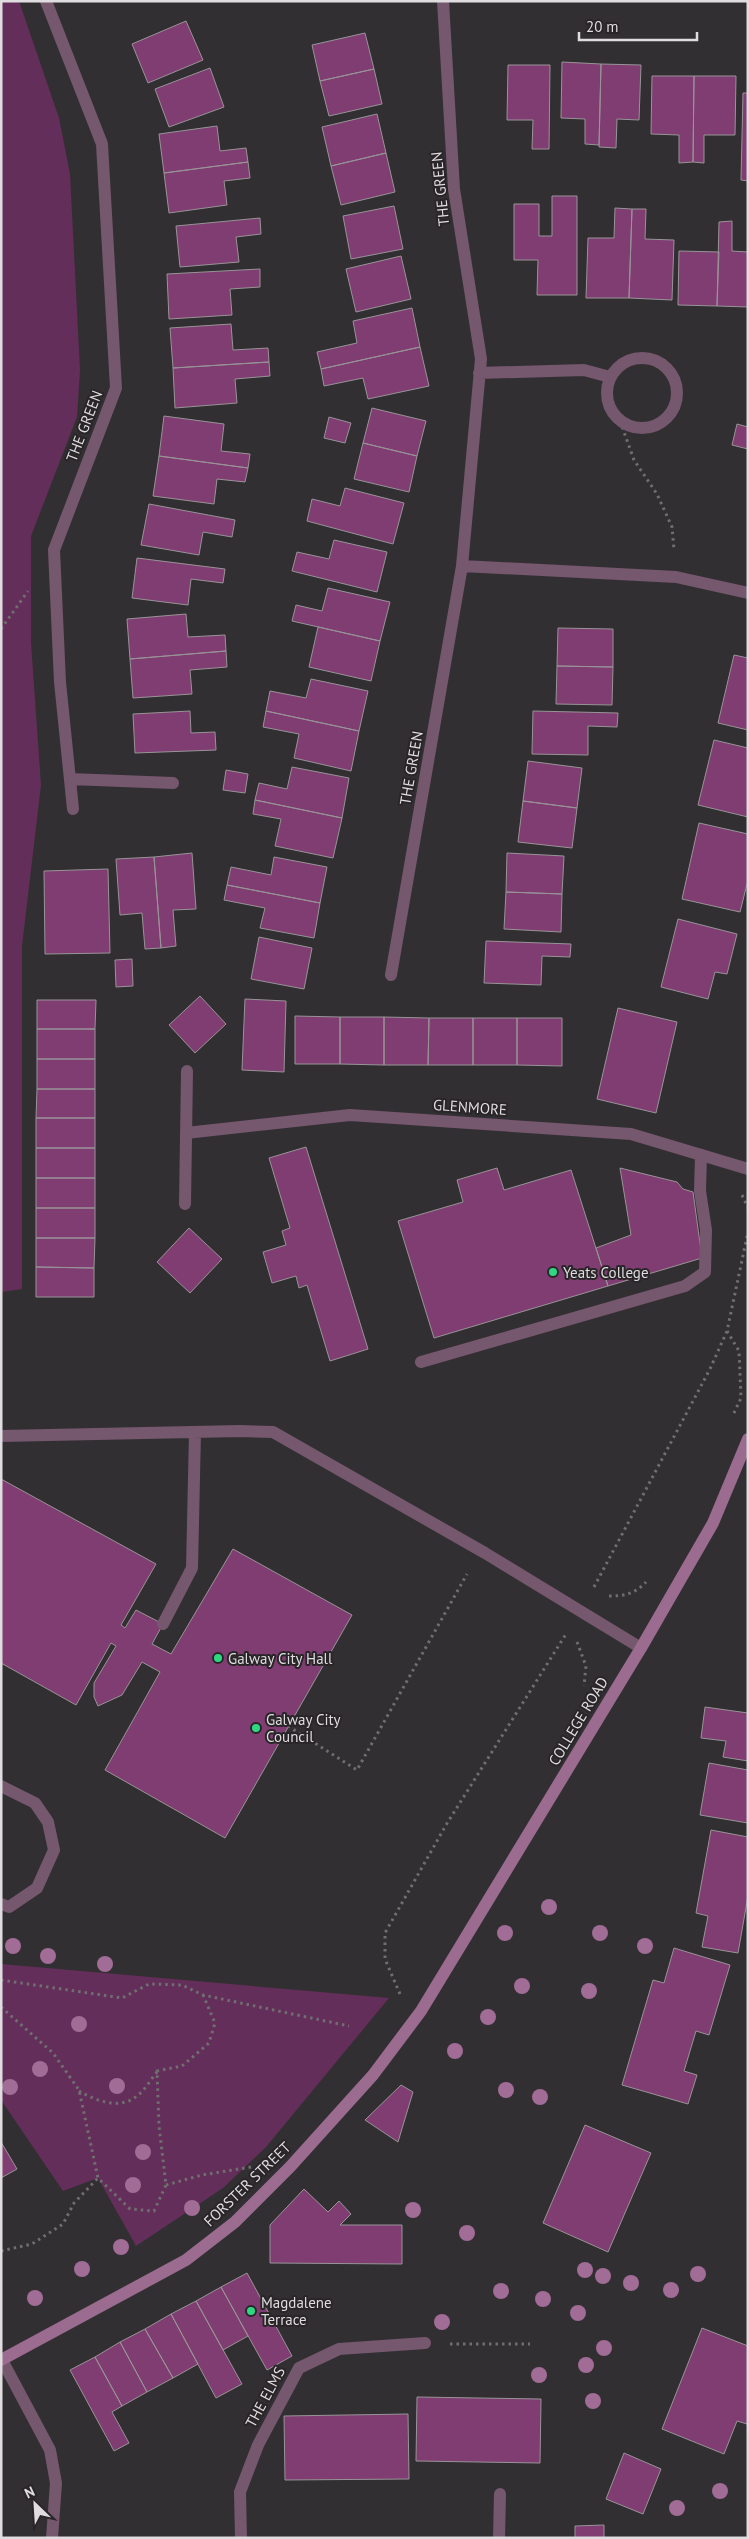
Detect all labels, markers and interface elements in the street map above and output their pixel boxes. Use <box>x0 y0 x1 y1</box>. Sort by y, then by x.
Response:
scale bar <box>579 10 696 42</box>
text: 20 m <box>586 17 619 36</box>
street label: THE GREEN <box>427 151 453 227</box>
street label: THE GREEN <box>62 388 106 464</box>
street label: THE GREEN <box>395 730 427 806</box>
street label: GLENMORE <box>432 1095 508 1119</box>
place label: Yeats College <box>563 1263 649 1282</box>
marker: Yeats College <box>547 1266 559 1278</box>
place label: Galway City Hall <box>228 1649 333 1668</box>
marker: Galway City Hall <box>212 1652 224 1664</box>
street label: COLLEGE ROAD <box>544 1673 612 1769</box>
place label: Galway City Council <box>266 1710 341 1746</box>
marker: Galway City Council <box>250 1722 262 1734</box>
street label: FORSTER STREET <box>199 2137 295 2230</box>
place label: Magdalene Terrace <box>261 2293 332 2329</box>
marker: Magdalene Terrace <box>245 2305 257 2317</box>
street label: THE ELMS <box>241 2363 289 2431</box>
north arrow <box>10 2479 60 2529</box>
text: N <box>22 2482 37 2502</box>

